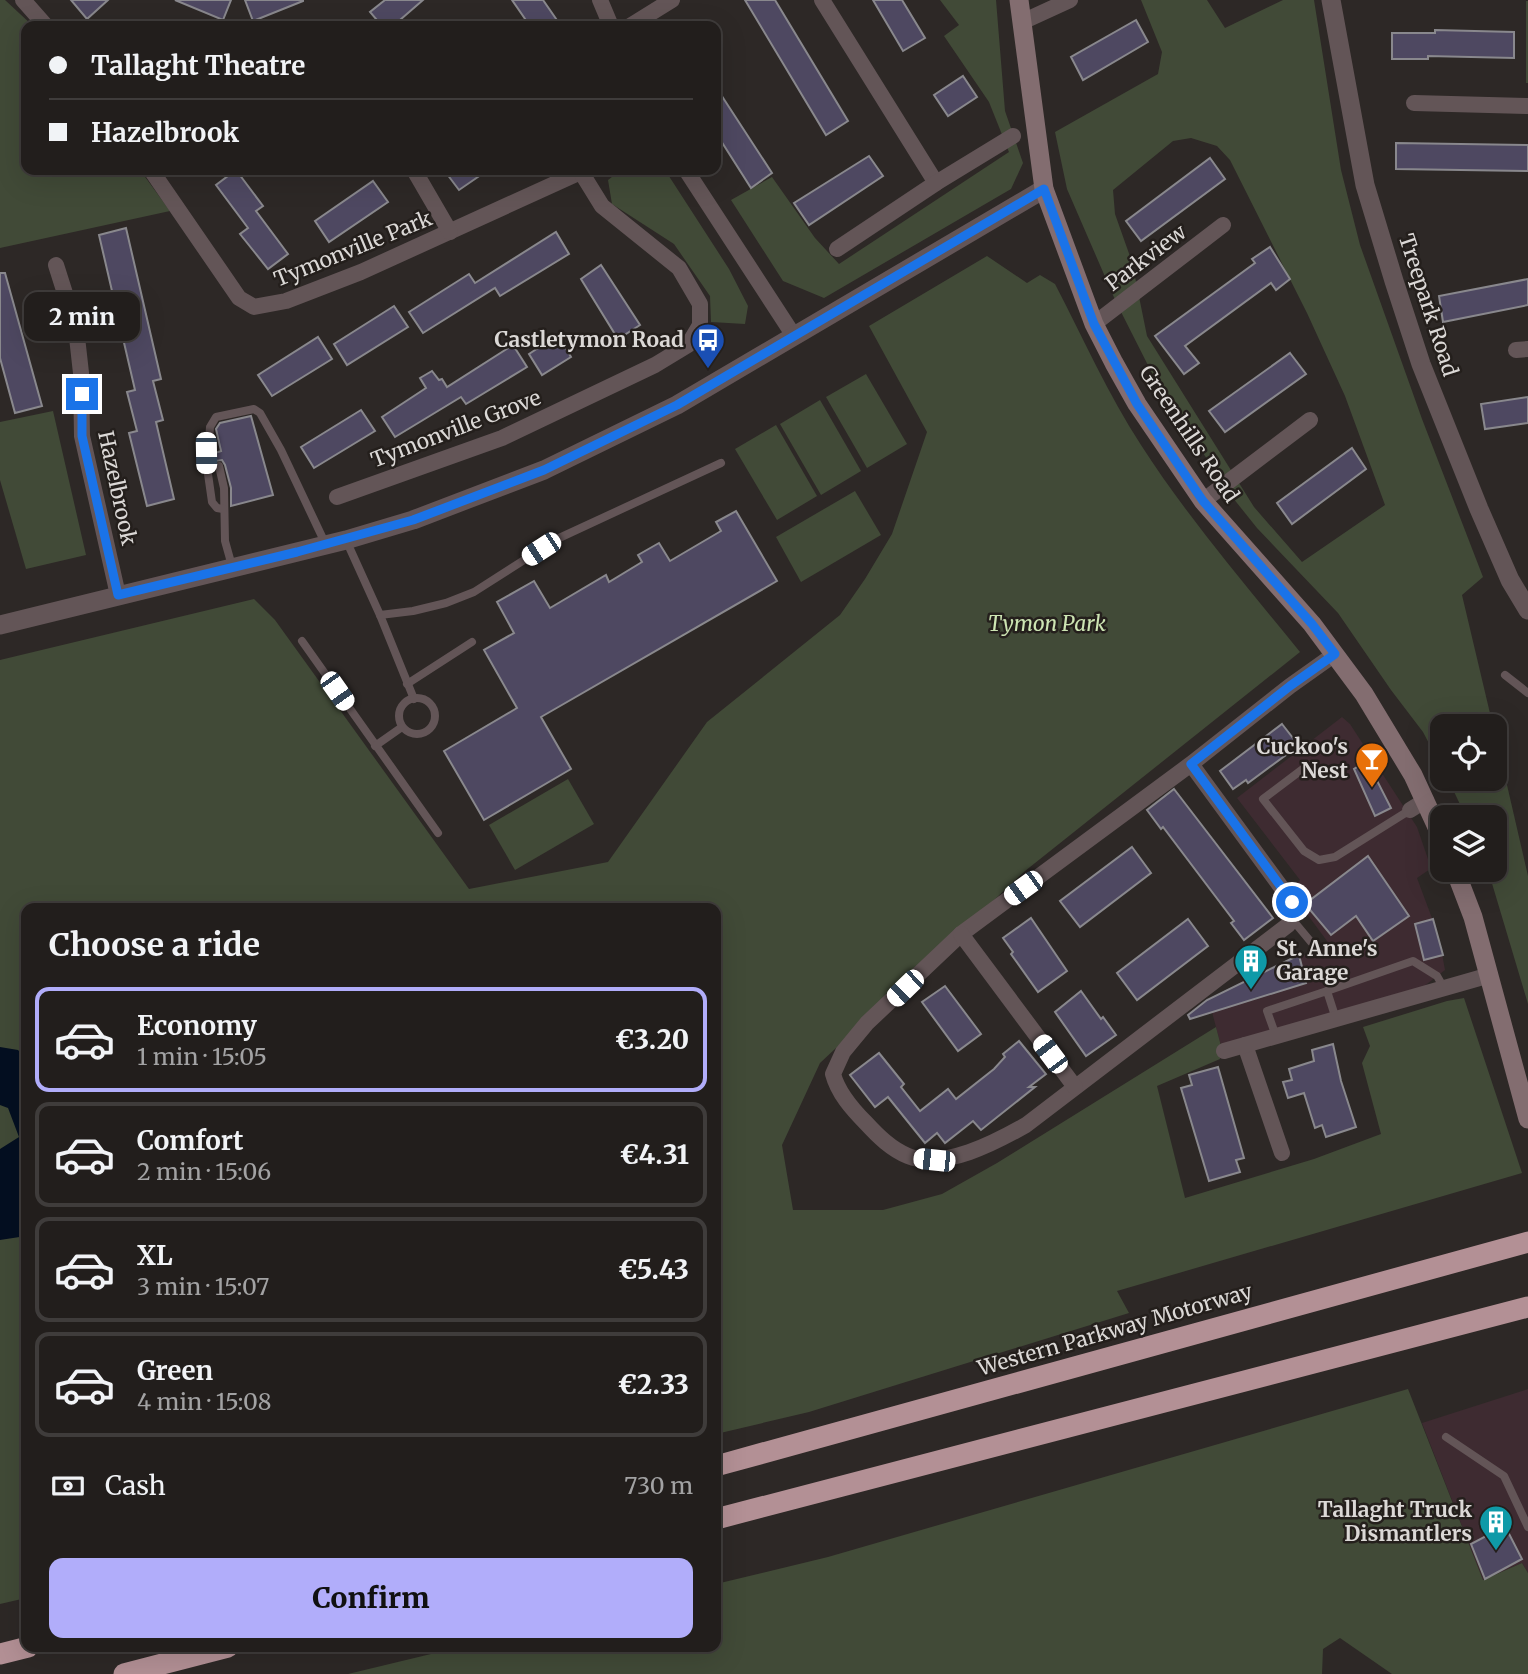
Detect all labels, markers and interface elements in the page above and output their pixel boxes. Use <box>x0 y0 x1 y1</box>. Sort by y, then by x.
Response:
text: Tallaght Theatre <box>91 49 305 82</box>
text: Hazelbrook <box>91 116 239 149</box>
street label: Tymonville Park <box>270 204 436 293</box>
street label: Parkview <box>1100 218 1192 297</box>
street label: Treepark Road <box>1393 230 1464 380</box>
callout: 2 min <box>24 292 140 342</box>
text: 2 min <box>49 302 115 331</box>
bus stop icon: Castletymon Road <box>689 321 727 370</box>
place label: Castletymon Road <box>494 326 684 353</box>
street label: Greenhills Road <box>1134 360 1245 508</box>
route end <box>66 378 98 410</box>
street label: Tymonville Grove <box>367 384 545 473</box>
street label: Hazelbrook <box>92 428 143 548</box>
car <box>196 432 217 474</box>
car <box>518 529 565 569</box>
park label: Tymon Park <box>988 610 1106 637</box>
car <box>317 668 358 714</box>
map controls <box>1430 714 1507 882</box>
button: locate <box>1430 714 1507 791</box>
place label: Cuckoo's Nest <box>1257 733 1349 784</box>
bar icon: Cuckoo's Nest <box>1353 740 1391 789</box>
button: layers <box>1430 805 1507 882</box>
car <box>1000 867 1047 909</box>
route start <box>1276 886 1308 918</box>
text: Choose a ride <box>49 925 260 965</box>
place label: St. Anne's Garage <box>1276 935 1378 986</box>
building icon: St. Anne's Garage <box>1232 942 1270 991</box>
car <box>883 966 928 1010</box>
icon: car <box>53 1008 116 1071</box>
text: Economy <box>137 1009 257 1042</box>
text: €3.20 <box>615 1023 689 1056</box>
car <box>1029 1031 1072 1077</box>
text: 1 min · 15:05 <box>137 1042 267 1071</box>
icon: car <box>53 1123 116 1186</box>
text: Comfort <box>137 1124 243 1157</box>
text: €4.31 <box>619 1138 689 1171</box>
car <box>913 1147 956 1173</box>
text: 2 min · 15:06 <box>137 1157 271 1186</box>
icon: car <box>53 1238 116 1301</box>
text: XL <box>137 1239 173 1272</box>
text: €5.43 <box>618 1253 689 1286</box>
text: 3 min · 15:07 <box>137 1272 269 1301</box>
street label: Western Parkway Motorway <box>973 1277 1256 1382</box>
icon: car <box>53 1353 116 1416</box>
text: Green <box>137 1354 213 1387</box>
text: €2.33 <box>617 1368 689 1401</box>
text: 4 min · 15:08 <box>137 1387 271 1416</box>
icon: cash <box>49 1467 87 1505</box>
text: Cash <box>105 1469 166 1502</box>
text: 730 m <box>624 1471 693 1500</box>
place label: Tallaght Truck Dismantlers <box>1318 1496 1472 1547</box>
building icon: Tallaght Truck Dismantlers <box>1477 1503 1515 1552</box>
button: Confirm <box>49 1558 693 1638</box>

